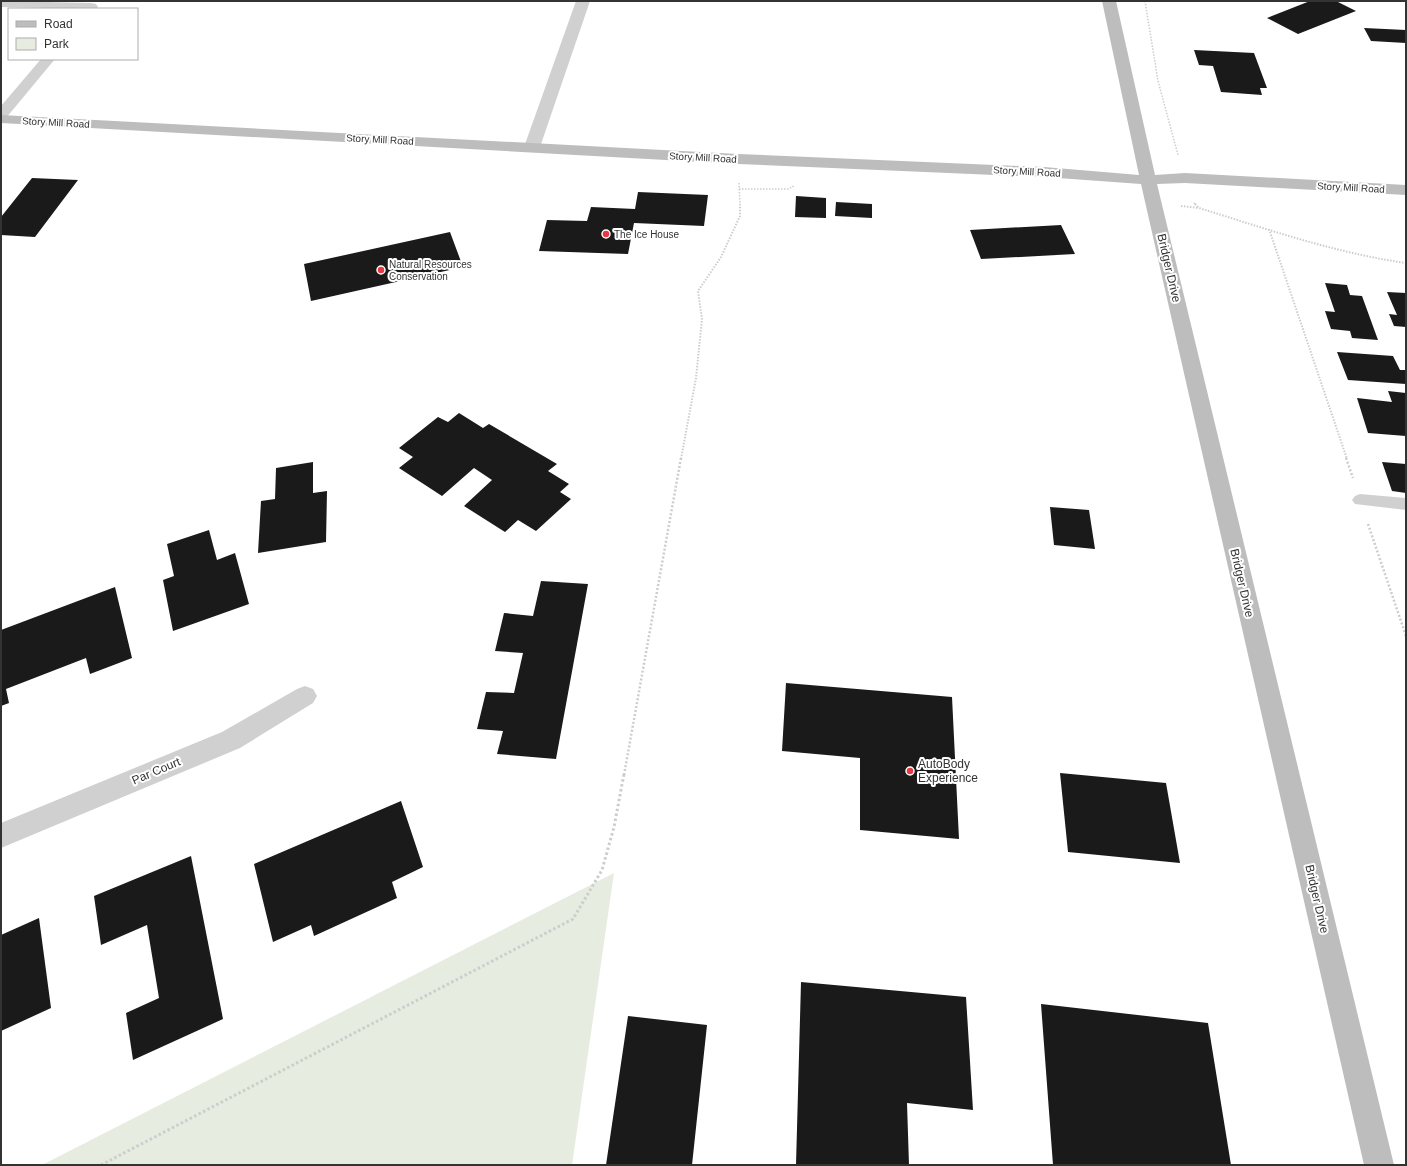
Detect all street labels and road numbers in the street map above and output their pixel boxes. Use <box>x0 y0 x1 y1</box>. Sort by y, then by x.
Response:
street label: Story Mill Road <box>22 115 90 130</box>
street label: Story Mill Road <box>346 132 414 147</box>
street label: Story Mill Road <box>669 150 737 165</box>
street label: Story Mill Road <box>993 164 1061 179</box>
street label: Story Mill Road <box>1317 180 1385 195</box>
street label: Bridger Drive <box>1154 232 1184 304</box>
street label: Bridger Drive <box>1227 547 1257 619</box>
street label: Par Court <box>130 754 183 787</box>
street label: Bridger Drive <box>1302 863 1332 935</box>

